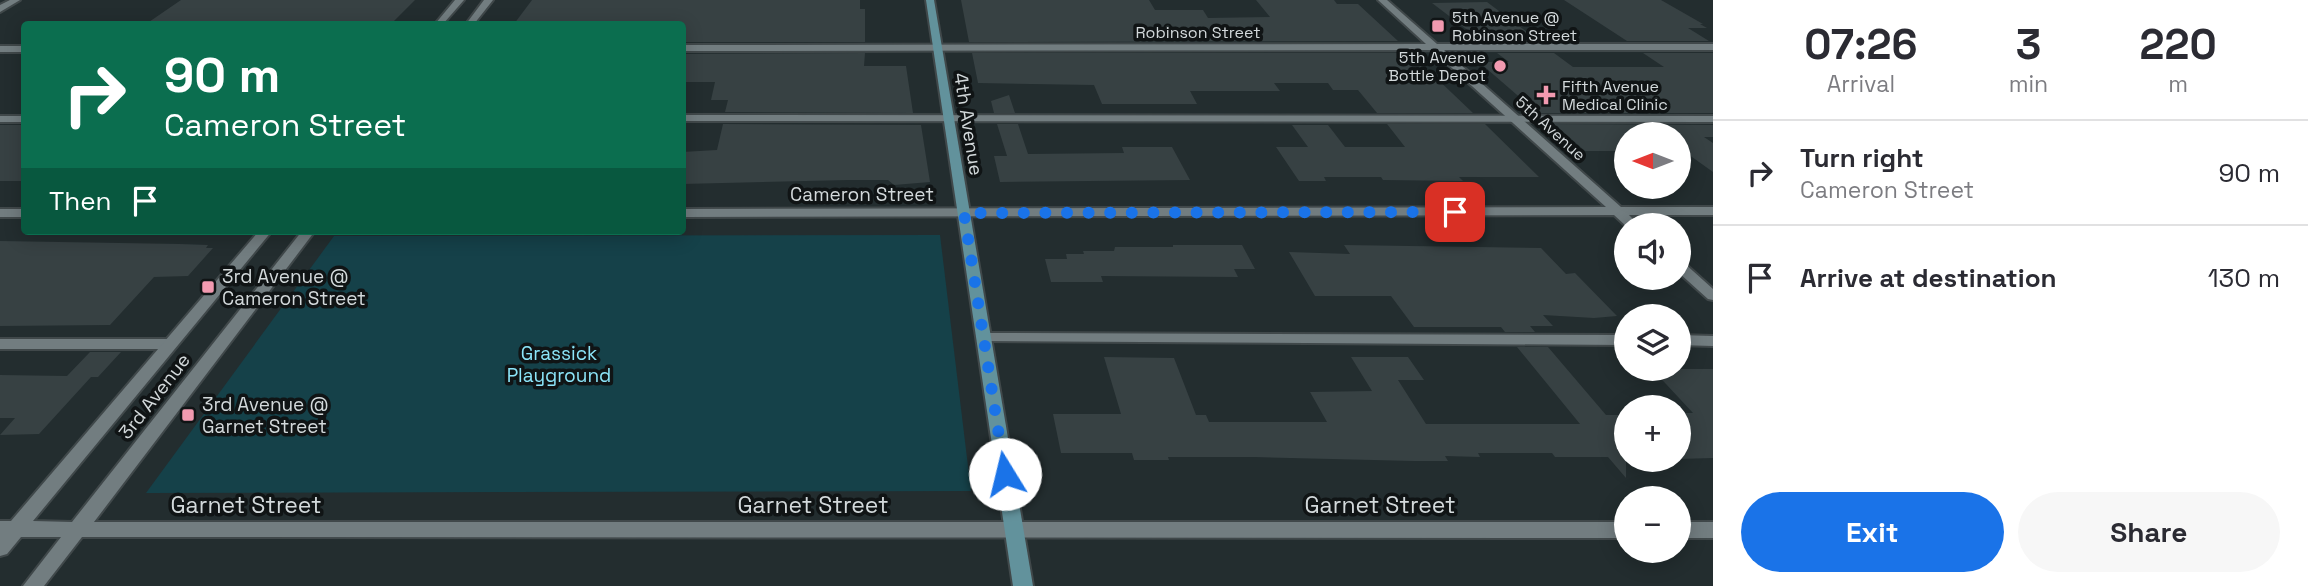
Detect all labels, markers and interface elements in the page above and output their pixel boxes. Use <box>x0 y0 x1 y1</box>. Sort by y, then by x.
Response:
place label: 5th Avenue @ Robinson Street <box>1452 7 1577 46</box>
marker: 5th Avenue @ Robinson Street <box>1430 18 1446 34</box>
text: 07:26 <box>1804 18 1917 71</box>
text: 3 <box>2016 18 2041 71</box>
text: 220 <box>2140 18 2217 71</box>
street label: Robinson Street <box>1135 22 1261 43</box>
text: 90 m <box>164 44 280 106</box>
place label: 5th Avenue Bottle Depot <box>1388 47 1486 86</box>
icon: right <box>49 49 140 140</box>
marker: 5th Avenue Bottle Depot <box>1492 58 1508 74</box>
text: Arrival <box>1827 69 1895 99</box>
text: min <box>2009 69 2048 99</box>
text: m <box>2168 69 2188 99</box>
street label: 4th Avenue <box>948 71 989 177</box>
place label: Fifth Avenue Medical Clinic <box>1562 76 1668 115</box>
marker: Fifth Avenue Medical Clinic <box>1536 85 1556 105</box>
street label: 5th Avenue <box>1511 91 1590 165</box>
text: Cameron Street <box>164 105 406 145</box>
north arrow <box>1614 122 1690 200</box>
map controls <box>1614 122 1691 563</box>
text: Turn right <box>1800 141 1924 175</box>
icon: right <box>1741 154 1779 192</box>
text: 90 m <box>2218 156 2280 190</box>
text: Cameron Street <box>1800 175 1974 205</box>
icon: arrive <box>126 182 164 220</box>
street label: Cameron Street <box>790 182 934 207</box>
pin <box>1425 182 1485 242</box>
text: Then <box>49 184 112 218</box>
icon: arrive <box>1436 193 1474 231</box>
button: sound <box>1614 213 1691 290</box>
icon: arrive <box>1741 259 1779 297</box>
text: Arrive at destination <box>1800 261 2057 295</box>
text: 130 m <box>2208 261 2280 295</box>
place label: 3rd Avenue @ Cameron Street <box>222 264 366 311</box>
marker: 3rd Avenue @ Cameron Street <box>200 279 216 295</box>
button: layers <box>1614 304 1691 381</box>
park label: Grassick Playground <box>507 341 611 388</box>
street label: 3rd Avenue <box>113 348 196 444</box>
place label: 3rd Avenue @ Garnet Street <box>202 392 329 439</box>
button: + <box>1614 395 1691 472</box>
marker: 3rd Avenue @ Garnet Street <box>180 407 196 423</box>
position arrow <box>968 437 1042 511</box>
button: − <box>1614 486 1691 563</box>
street label: Garnet Street <box>170 490 322 520</box>
street label: Garnet Street <box>737 490 889 520</box>
street label: Garnet Street <box>1304 490 1456 520</box>
button: Exit <box>1741 492 2004 572</box>
button: Share <box>2018 492 2280 572</box>

